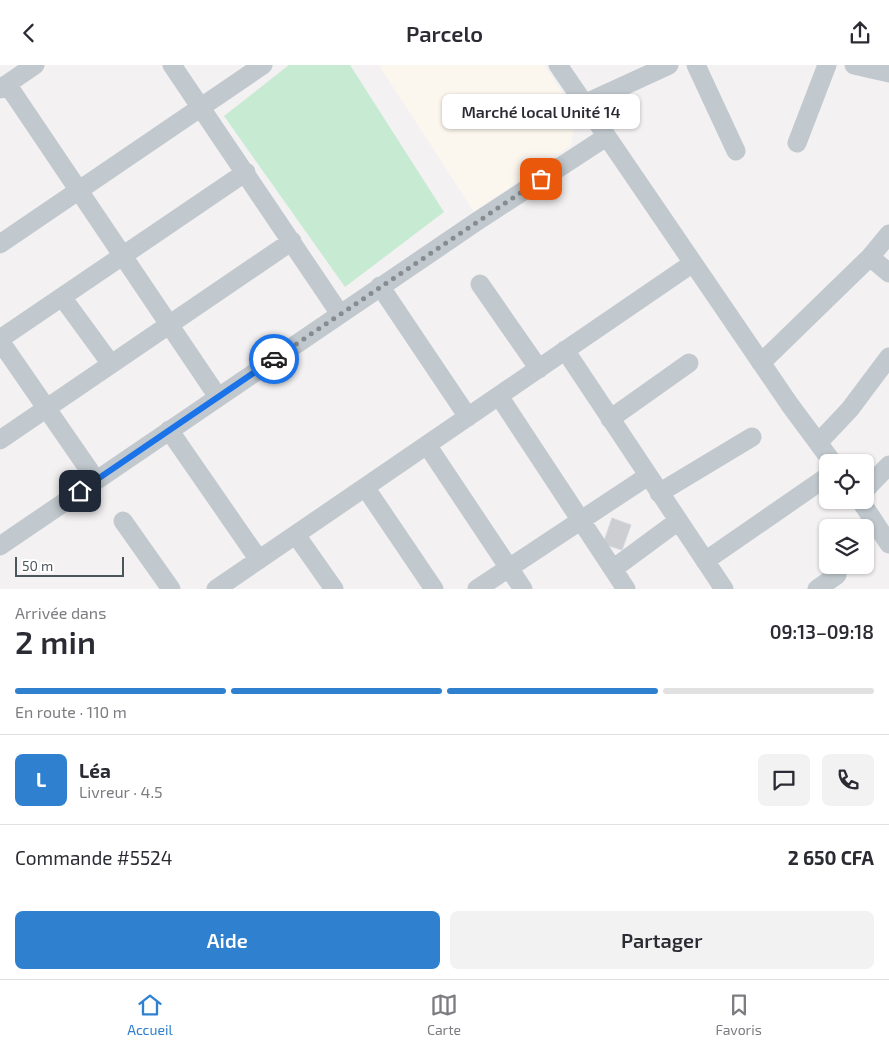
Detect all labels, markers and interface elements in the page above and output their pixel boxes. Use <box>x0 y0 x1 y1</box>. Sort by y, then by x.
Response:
icon: back <box>15 19 43 47</box>
icon: share <box>846 19 874 47</box>
text: Parcelo <box>406 20 483 46</box>
callout: Marché local Unité 14 <box>442 94 640 129</box>
text: Marché local Unité 14 <box>461 102 621 121</box>
pin <box>520 158 562 200</box>
icon: bag <box>527 165 555 193</box>
courier <box>249 334 299 384</box>
icon: car <box>260 345 288 373</box>
map controls <box>819 454 874 574</box>
button: locate <box>819 454 874 509</box>
pin <box>59 470 101 512</box>
icon: home <box>66 477 94 505</box>
button: layers <box>819 519 874 574</box>
scale bar <box>15 554 124 577</box>
text: 50 m <box>22 557 53 574</box>
text: Arrivée dans <box>15 603 106 622</box>
text: 09:13–09:18 <box>770 620 874 643</box>
text: 2 min <box>15 622 96 660</box>
text: En route · 110 m <box>15 702 127 721</box>
button: chat <box>758 754 810 806</box>
button: phone <box>822 754 874 806</box>
text: Léa <box>79 759 111 782</box>
text: L <box>36 768 46 791</box>
text: Livreur · 4.5 <box>79 782 163 801</box>
text: Commande #5524 <box>15 846 172 869</box>
text: 2 650 CFA <box>788 846 874 869</box>
button: Aide <box>15 911 440 969</box>
button: Partager <box>450 911 874 969</box>
tab: Accueil <box>127 991 173 1038</box>
tab: Carte <box>427 991 461 1038</box>
tab: Favoris <box>715 991 762 1038</box>

